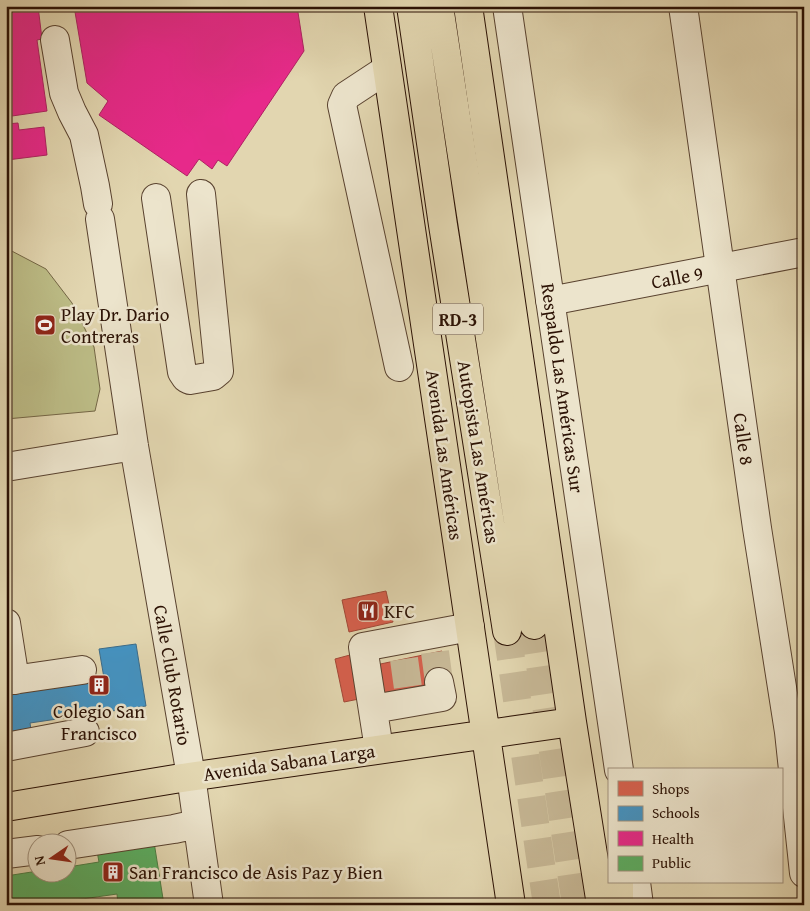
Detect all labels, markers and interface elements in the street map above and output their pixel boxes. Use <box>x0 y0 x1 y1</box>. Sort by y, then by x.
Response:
street label: Calle 9 <box>649 258 705 296</box>
street label: Respaldo Las Américas Sur <box>534 281 592 495</box>
place label: Play Dr. Dario Contreras <box>61 300 169 350</box>
road number: RD-3 <box>433 304 483 334</box>
sports icon: Play Dr. Dario Contreras <box>33 313 57 337</box>
street label: Autopista Las Américas <box>451 358 507 546</box>
street label: Avenida Las Américas <box>419 368 471 542</box>
street label: Calle 8 <box>727 411 761 467</box>
place label: KFC <box>384 597 415 625</box>
restaurant icon: KFC <box>356 599 380 623</box>
street label: Calle Club Rotario <box>147 603 199 747</box>
building icon: Colegio San Francisco <box>87 673 111 697</box>
place label: Colegio San Francisco <box>53 697 145 747</box>
street label: Avenida Sabana Larga <box>201 736 377 788</box>
legend <box>608 768 782 884</box>
text: Shops <box>652 778 689 799</box>
text: Schools <box>652 802 700 823</box>
text: Health <box>652 828 695 849</box>
north arrow <box>28 834 78 884</box>
text: Public <box>652 852 691 873</box>
text: N <box>28 853 50 868</box>
place label: San Francisco de Asis Paz y Bien <box>129 858 383 886</box>
building icon: San Francisco de Asis Paz y Bien <box>101 860 125 884</box>

